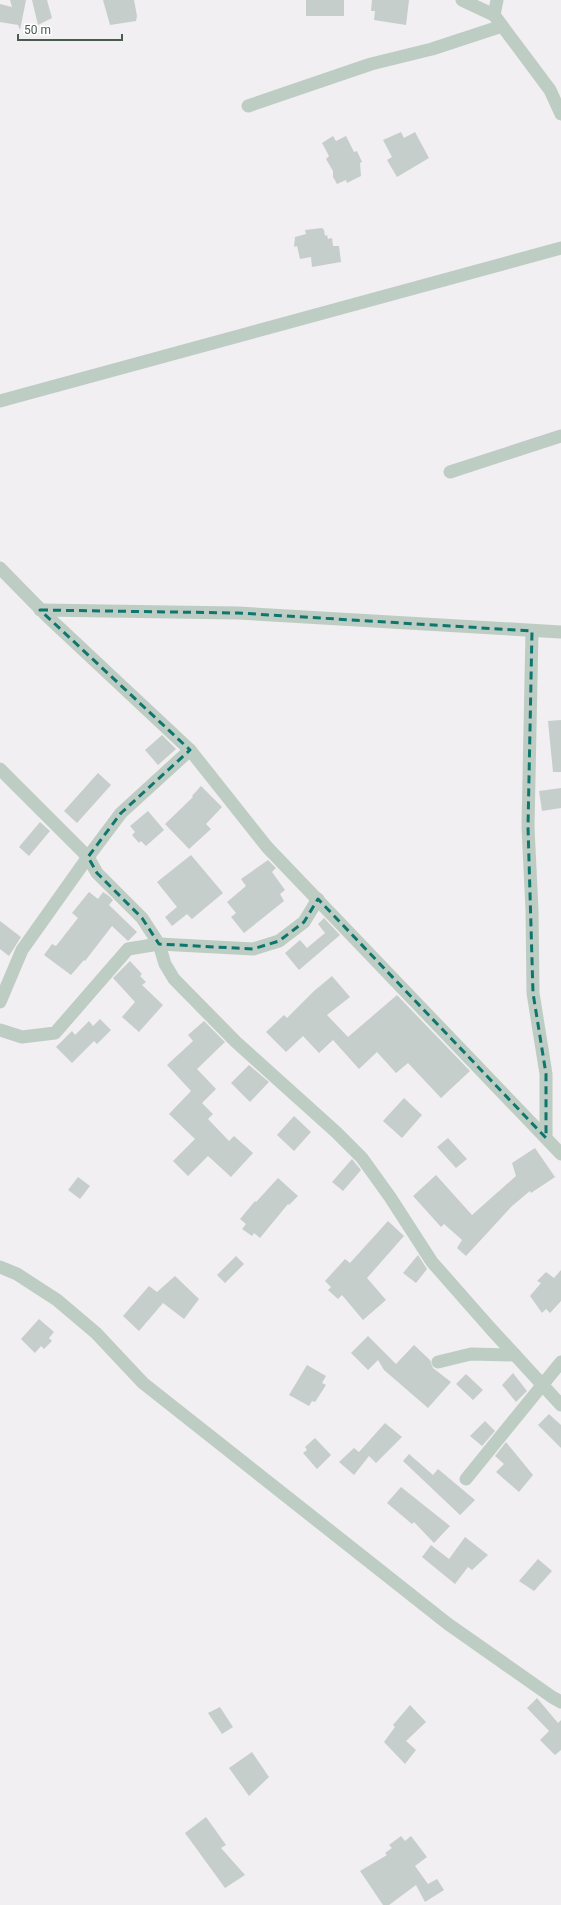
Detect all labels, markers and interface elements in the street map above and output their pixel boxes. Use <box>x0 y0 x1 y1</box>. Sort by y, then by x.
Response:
scale bar <box>18 16 122 42</box>
text: 50 m <box>24 23 51 37</box>

